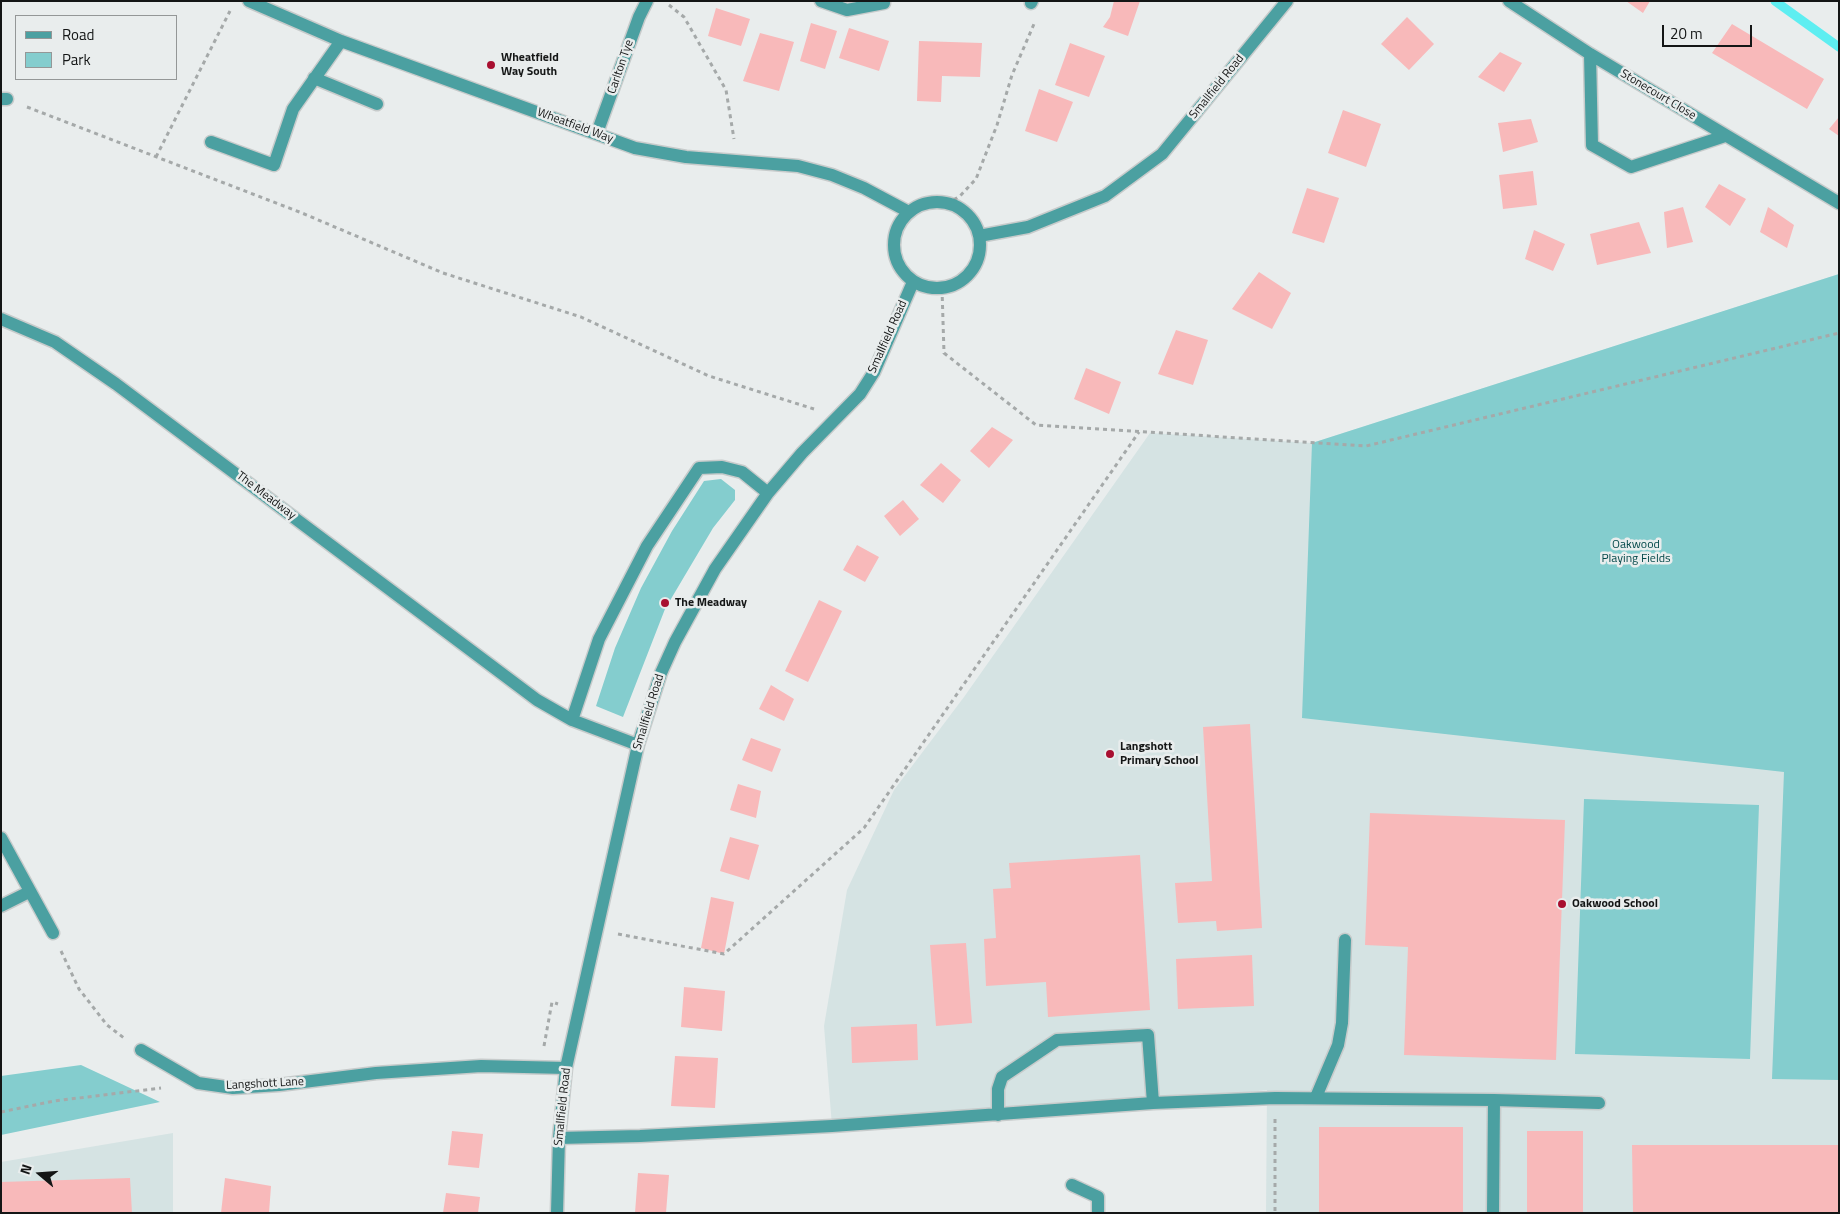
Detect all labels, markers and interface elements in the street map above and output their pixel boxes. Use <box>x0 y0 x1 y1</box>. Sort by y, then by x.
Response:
legend <box>15 15 178 80</box>
scale bar <box>1665 15 1755 47</box>
text: 20 m <box>1670 22 1703 45</box>
text: Road <box>62 23 94 46</box>
street label: Carlton Tye <box>605 38 637 96</box>
text: Park <box>62 48 91 71</box>
place label: Wheatfield Way South <box>501 51 559 79</box>
street label: Smallfield Road <box>1187 52 1247 122</box>
marker: Wheatfield Way South <box>485 59 497 71</box>
street label: Stonecourt Close <box>1618 67 1698 123</box>
street label: Wheatfield Way <box>535 106 615 146</box>
street label: Smallfield Road <box>865 298 911 376</box>
street label: The Meadway <box>233 469 299 523</box>
park label: Oakwood Playing Fields <box>1601 538 1671 566</box>
place label: The Meadway <box>675 596 747 610</box>
marker: The Meadway <box>659 597 671 609</box>
street label: Smallfield Road <box>631 672 667 752</box>
place label: Langshott Primary School <box>1120 740 1198 768</box>
marker: Langshott Primary School <box>1104 748 1116 760</box>
place label: Oakwood School <box>1572 897 1658 911</box>
marker: Oakwood School <box>1556 898 1568 910</box>
street label: Smallfield Road <box>552 1067 574 1147</box>
street label: Langshott Lane <box>226 1075 304 1093</box>
north arrow <box>15 1149 65 1199</box>
text: N <box>14 1161 37 1177</box>

